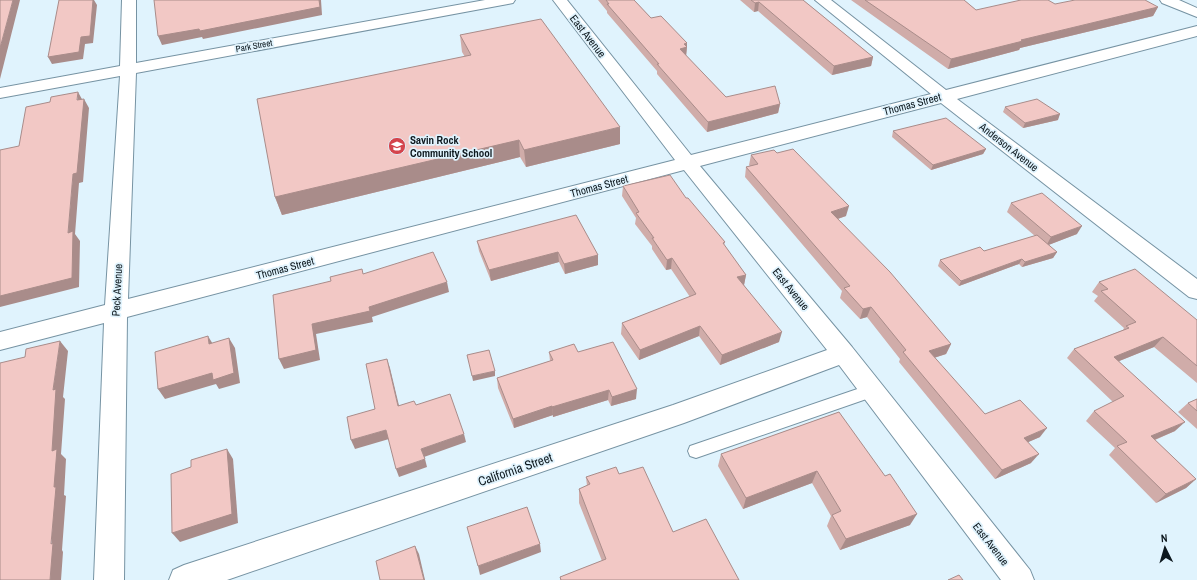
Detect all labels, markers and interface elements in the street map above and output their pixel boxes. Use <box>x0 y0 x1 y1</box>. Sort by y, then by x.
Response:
street label: East Avenue <box>567 12 609 60</box>
street label: Park Street <box>235 37 273 55</box>
street label: Thomas Street <box>882 89 943 118</box>
street label: Anderson Avenue <box>976 119 1041 174</box>
place label: Savin Rock Community School <box>410 133 492 160</box>
school or university icon: Savin Rock Community School <box>387 136 407 156</box>
street label: Thomas Street <box>569 171 630 200</box>
street label: Thomas Street <box>255 253 316 282</box>
street label: Peck Avenue <box>109 263 125 317</box>
street label: East Avenue <box>770 265 812 313</box>
street label: California Street <box>476 449 555 490</box>
street label: East Avenue <box>970 520 1012 568</box>
north arrow <box>1145 528 1185 568</box>
text: N <box>1160 531 1168 545</box>

